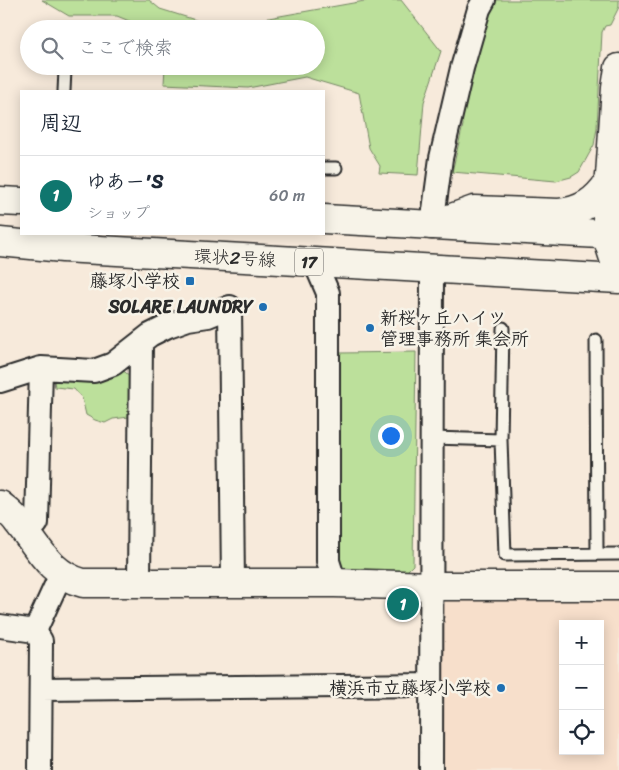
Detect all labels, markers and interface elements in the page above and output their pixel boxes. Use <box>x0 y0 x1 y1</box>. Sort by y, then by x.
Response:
search box <box>20 20 325 75</box>
text: ここで検索 <box>78 31 173 64</box>
icon: search <box>38 34 66 62</box>
text: 周辺 <box>40 104 82 142</box>
text: ゆあー'S <box>87 165 163 198</box>
text: 1 <box>53 181 59 210</box>
text: 60 m <box>269 181 305 210</box>
text: ショップ <box>87 198 150 227</box>
street label: 環状2号線 <box>193 240 277 276</box>
road number: 17 <box>295 248 323 276</box>
place label: 藤塚小学校 <box>90 265 180 297</box>
marker: 藤塚小学校 <box>184 275 196 287</box>
place label: SOLARE LAUNDRY <box>107 291 254 323</box>
marker: SOLARE LAUNDRY <box>257 301 269 313</box>
place label: 新桜ヶ丘ハイツ 管理事務所 集会所 <box>380 302 529 355</box>
marker: 新桜ヶ丘ハイツ 管理事務所 集会所 <box>364 322 376 334</box>
your location <box>378 423 404 449</box>
pin: 1 <box>387 585 419 623</box>
map controls <box>559 620 604 755</box>
button: + <box>559 620 604 665</box>
button: − <box>559 665 604 710</box>
place label: 横浜市立藤塚小学校 <box>329 672 491 704</box>
marker: 横浜市立藤塚小学校 <box>495 682 507 694</box>
button: locate <box>559 710 604 755</box>

